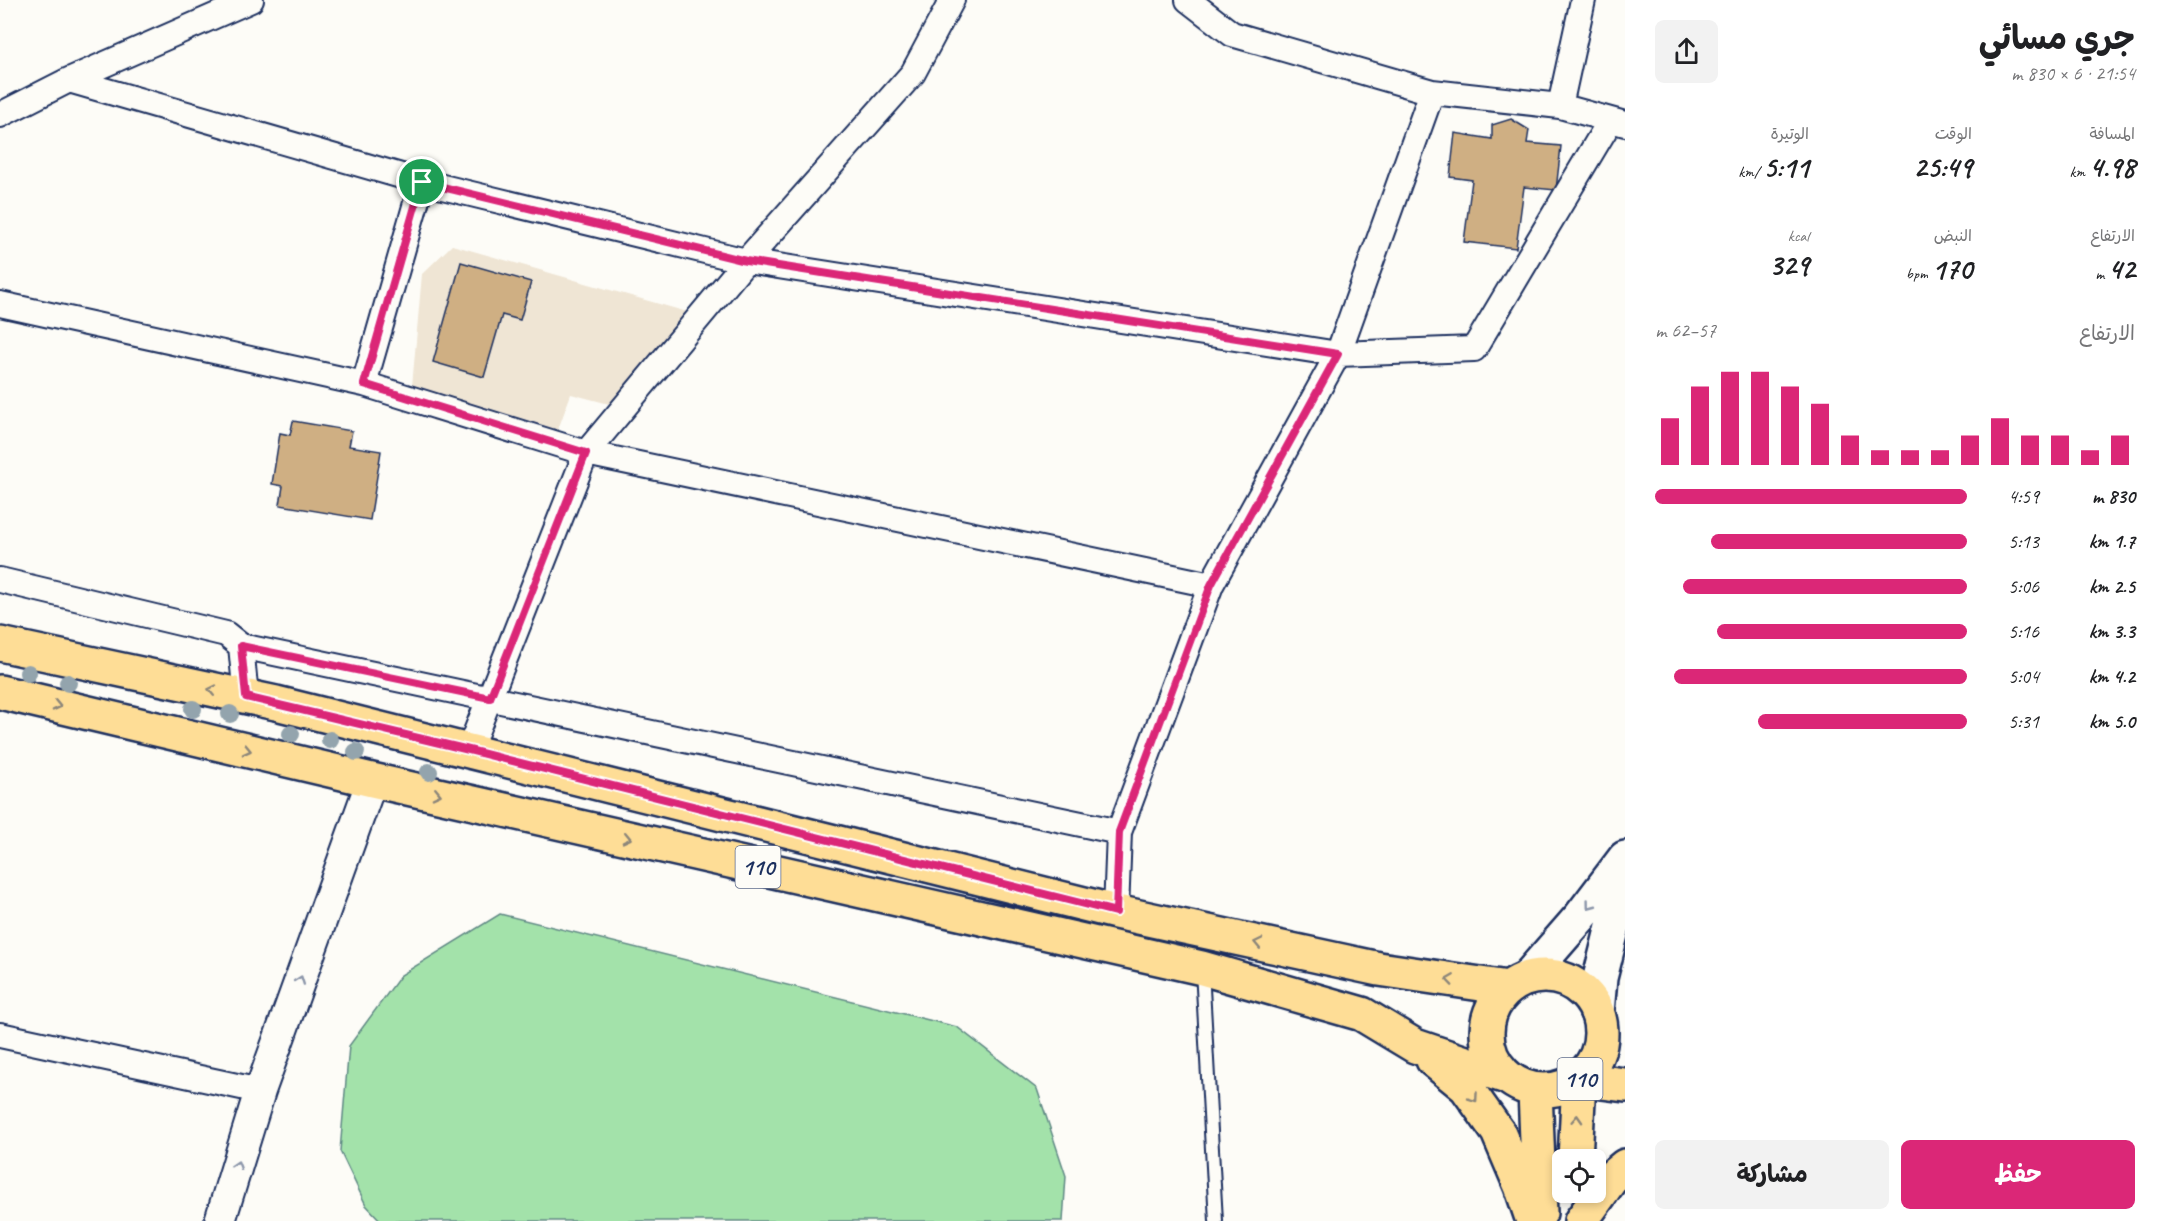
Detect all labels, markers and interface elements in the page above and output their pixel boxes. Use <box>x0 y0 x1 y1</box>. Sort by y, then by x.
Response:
text: جري مسائي <box>1979 17 2135 59</box>
button: share <box>1655 20 1718 83</box>
text: 21:54 · 6 × 830 m <box>2011 61 2135 86</box>
text: الوتيرة <box>1770 124 1809 144</box>
text: الوقت <box>1935 124 1972 144</box>
text: المسافة <box>2089 124 2135 144</box>
text: 5:11 <box>1763 148 1809 186</box>
text: 25:49 <box>1913 148 1972 186</box>
text: 4.98 <box>2089 148 2135 186</box>
pin <box>396 156 447 207</box>
text: /km <box>1738 162 1763 182</box>
text: km <box>2069 162 2089 182</box>
icon: arrive <box>405 165 438 198</box>
text: kcal <box>1788 226 1809 246</box>
text: النبض <box>1934 226 1972 246</box>
text: الارتفاع <box>2090 226 2135 246</box>
text: 329 <box>1769 246 1809 284</box>
text: 170 <box>1932 250 1972 288</box>
text: 42 <box>2108 250 2135 288</box>
text: bpm <box>1906 264 1932 284</box>
text: m <box>2095 264 2108 284</box>
text: 57–62 m <box>1655 318 1716 343</box>
text: الارتفاع <box>2079 321 2135 346</box>
text: 4:59 <box>2008 484 2039 509</box>
text: 830 m <box>2092 484 2135 509</box>
text: 5:13 <box>2008 529 2039 554</box>
text: 1.7 km <box>2089 529 2135 554</box>
text: 5:06 <box>2008 574 2039 599</box>
text: 2.5 km <box>2089 574 2135 599</box>
text: 5:16 <box>2008 619 2039 644</box>
text: 3.3 km <box>2088 619 2135 644</box>
text: 5:04 <box>2008 664 2039 689</box>
text: 4.2 km <box>2088 664 2135 689</box>
one-way arrow <box>207 684 217 697</box>
one-way arrow <box>52 698 62 711</box>
text: 5:31 <box>2008 709 2039 734</box>
text: 5.0 km <box>2089 709 2135 734</box>
one-way arrow <box>242 743 252 756</box>
one-way arrow <box>431 787 441 800</box>
one-way arrow <box>622 830 632 843</box>
road number: 110 <box>736 846 780 888</box>
one-way arrow <box>1586 898 1597 909</box>
one-way arrow <box>1254 937 1264 950</box>
one-way arrow <box>1445 974 1454 986</box>
one-way arrow <box>292 975 305 986</box>
road number: 110 <box>1558 1058 1602 1100</box>
one-way arrow <box>1467 1092 1478 1103</box>
one-way arrow <box>1570 1115 1583 1124</box>
button: مشاركة <box>1655 1140 1889 1209</box>
button: حفظ <box>1901 1140 2135 1209</box>
map controls <box>1552 1149 1606 1203</box>
button: locate <box>1552 1149 1606 1203</box>
one-way arrow <box>230 1160 242 1171</box>

